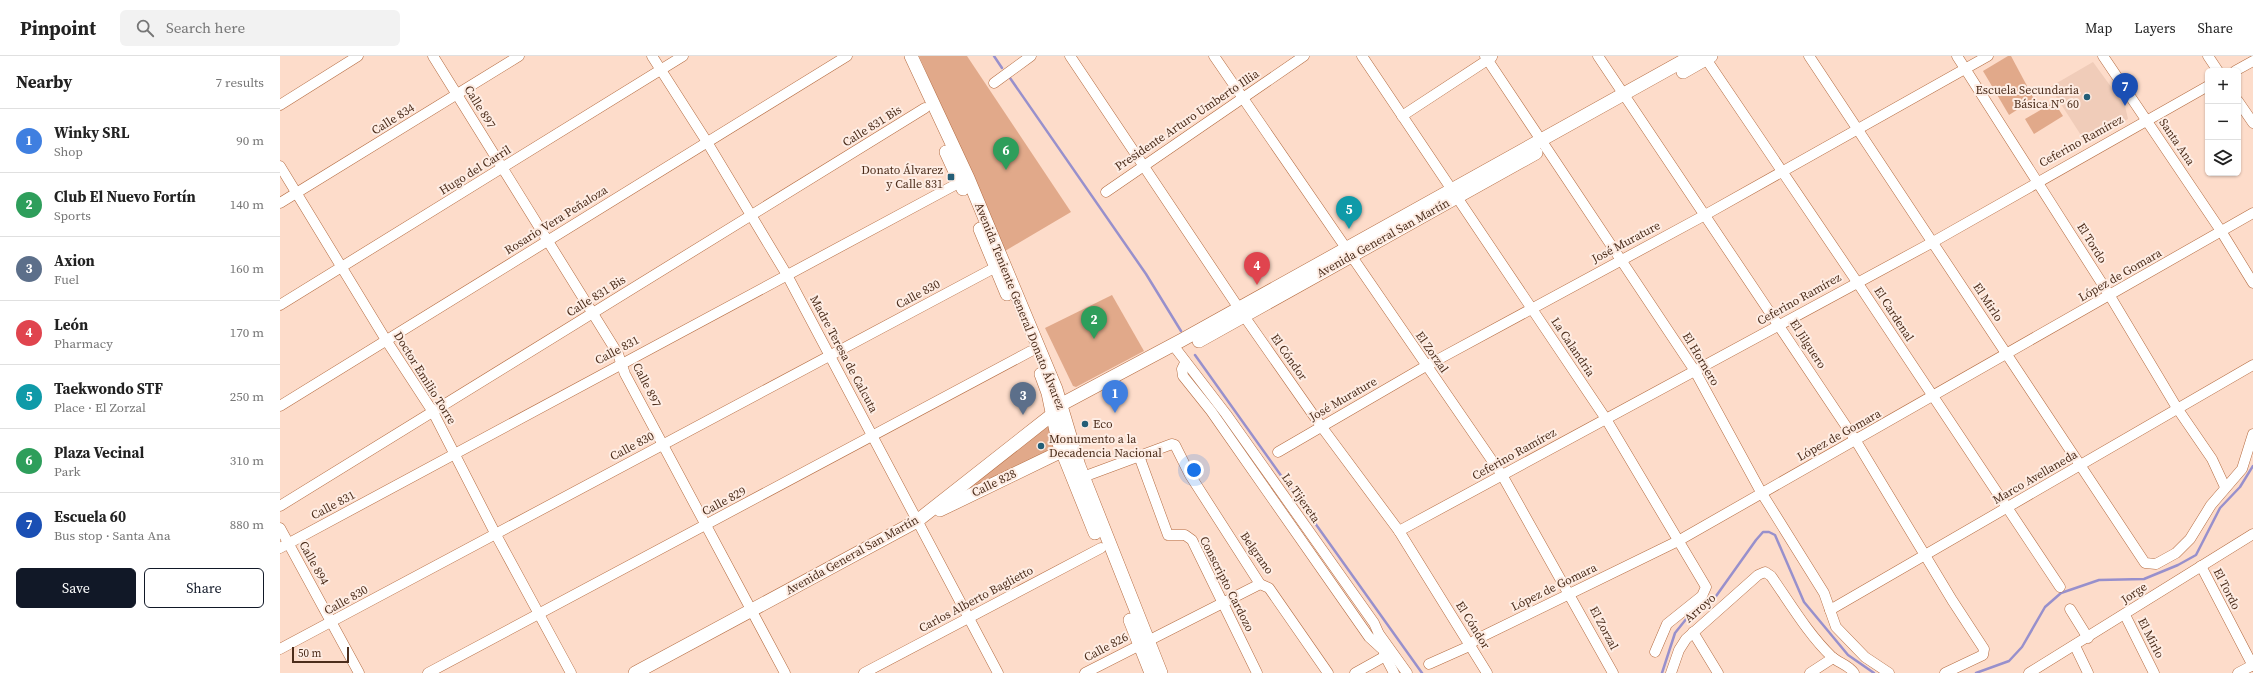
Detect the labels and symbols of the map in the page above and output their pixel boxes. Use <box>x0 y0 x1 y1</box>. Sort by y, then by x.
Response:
street label: Presidente Arturo Umberto Illia <box>1112 65 1263 174</box>
pin: 7 <box>2112 73 2138 106</box>
place label: Escuela Secundaria Básica Nº 60 <box>1976 82 2080 112</box>
street label: Calle 897 <box>461 83 499 131</box>
marker: Escuela Secundaria Básica Nº 60 <box>2082 92 2092 102</box>
street label: Calle 834 <box>369 100 417 138</box>
street label: Calle 831 Bis <box>839 101 905 151</box>
street label: Ceferino Ramírez <box>2036 111 2126 171</box>
street label: Santa Ana <box>2155 115 2199 169</box>
pin: 6 <box>993 137 1019 170</box>
street label: Hugo del Carril <box>436 141 514 198</box>
place label: Donato Álvarez y Calle 831 <box>861 162 944 192</box>
marker: Donato Álvarez y Calle 831 <box>946 172 956 182</box>
street label: Rosario Vera Peñaloza <box>502 181 611 258</box>
street label: Avenida General San Martín <box>1314 195 1452 281</box>
pin: 5 <box>1336 196 1362 229</box>
street label: Avenida Teniente General Donato Álvarez <box>971 200 1069 412</box>
street label: José Murature <box>1588 217 1663 267</box>
street label: El Tordo <box>2073 220 2111 267</box>
street label: López de Gomara <box>2076 244 2165 305</box>
pin: 4 <box>1244 252 1270 285</box>
street label: Ceferino Ramírez <box>1754 269 1844 329</box>
street label: Calle 831 Bis <box>563 271 629 321</box>
street label: Calle 830 <box>893 276 943 312</box>
street label: El Mirlo <box>1969 280 2007 325</box>
street label: El Cardenal <box>1870 284 1918 345</box>
street label: Madre Teresa de Calcuta <box>806 293 882 416</box>
pin: 2 <box>1081 306 1107 339</box>
street label: La Calandria <box>1547 314 1599 380</box>
street label: El Jilguero <box>1786 316 1830 372</box>
street label: El Zorzal <box>1412 328 1452 376</box>
street label: Doctor Emilio Torre <box>390 329 460 427</box>
street label: El Hornero <box>1679 329 1723 389</box>
street label: El Cóndor <box>1267 330 1311 384</box>
street label: Calle 831 <box>592 332 642 368</box>
street label: Calle 897 <box>629 360 665 410</box>
street label: José Murature <box>1305 373 1380 425</box>
pin: 1 <box>1102 380 1128 413</box>
pin: 3 <box>1010 382 1036 415</box>
street label: López de Gomara <box>1794 405 1885 465</box>
place label: Eco <box>1093 416 1113 432</box>
marker: Eco <box>1080 419 1090 429</box>
street label: Ceferino Ramírez <box>1469 424 1559 484</box>
street label: Calle 830 <box>607 428 657 464</box>
place label: Monumento a la Decadencia Nacional <box>1049 431 1162 461</box>
marker: Monumento a la Decadencia Nacional <box>1036 441 1046 451</box>
street label: Marco Avellaneda <box>1990 446 2081 508</box>
your location <box>1184 460 1204 480</box>
street label: Calle 828 <box>969 465 1019 501</box>
street label: La Tijereta <box>1278 470 1324 527</box>
street label: Calle 829 <box>699 483 749 519</box>
street label: Calle 831 <box>308 487 358 523</box>
street label: Avenida General San Martín <box>783 512 921 598</box>
street label: Belgrano <box>1237 529 1278 578</box>
street label: Conscripto Cardozo <box>1196 533 1258 635</box>
street label: Calle 894 <box>295 538 333 588</box>
street label: López de Gomara <box>1509 559 1600 615</box>
street label: Carlos Alberto Baglietto <box>916 562 1036 636</box>
street label: El Tordo <box>2210 565 2244 613</box>
street label: Jorge <box>2117 579 2150 608</box>
street label: Calle 830 <box>321 581 371 619</box>
street label: Arroyo <box>1681 590 1720 626</box>
street label: El Cóndor <box>1452 598 1494 652</box>
street label: El Zorzal <box>1586 603 1622 653</box>
street label: El Mirlo <box>2134 615 2168 661</box>
street label: Calle 826 <box>1081 629 1131 665</box>
scale bar <box>292 645 349 664</box>

